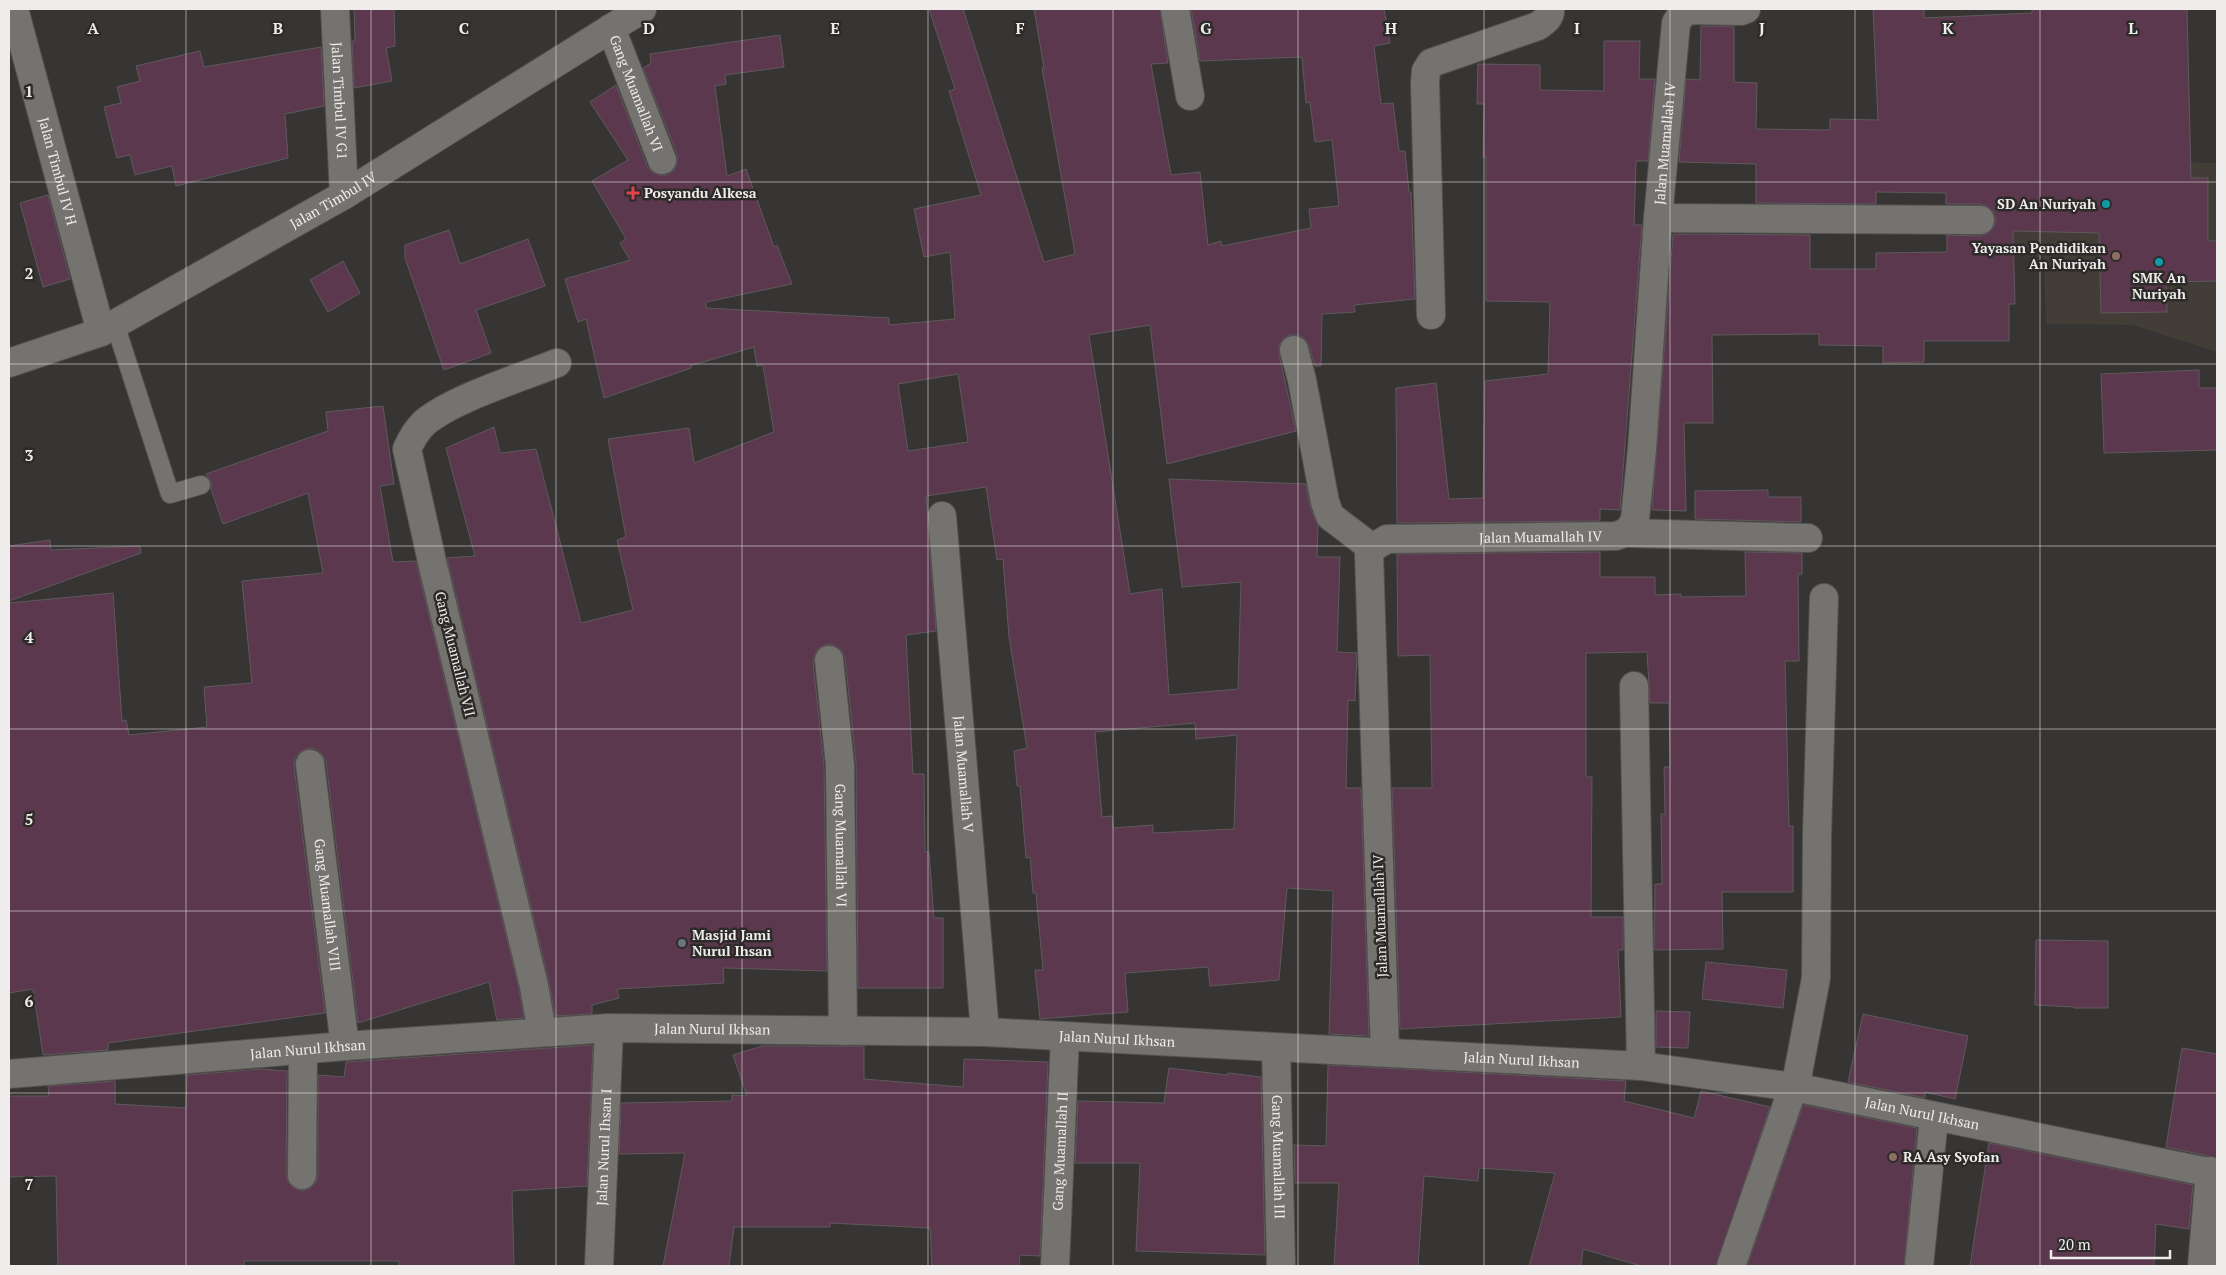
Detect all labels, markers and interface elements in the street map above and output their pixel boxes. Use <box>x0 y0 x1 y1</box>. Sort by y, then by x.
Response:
text: A <box>87 17 99 39</box>
text: B <box>273 17 283 39</box>
text: C <box>459 17 469 39</box>
text: D <box>643 17 655 39</box>
text: E <box>830 17 840 39</box>
text: F <box>1015 17 1025 39</box>
text: G <box>1200 17 1212 39</box>
text: H <box>1385 17 1397 39</box>
text: I <box>1574 17 1580 39</box>
text: J <box>1759 17 1765 39</box>
text: K <box>1942 17 1954 39</box>
text: L <box>2128 17 2138 39</box>
street label: Gang Muamallah VI <box>606 32 668 154</box>
street label: Jalan Timbul IV G1 <box>328 42 352 160</box>
text: 1 <box>24 80 34 102</box>
street label: Jalan Muamallah IV <box>1649 81 1680 206</box>
street label: Jalan Timbul IV H <box>35 115 82 227</box>
street label: Jalan Timbul IV <box>286 167 380 233</box>
place label: Posyandu Alkesa <box>644 183 757 202</box>
marker: Posyandu Alkesa <box>626 186 640 200</box>
place label: SD An Nuriyah <box>1997 194 2096 213</box>
marker: SD An Nuriyah <box>2100 198 2112 210</box>
place label: Yayasan Pendidikan An Nuriyah <box>1971 238 2106 273</box>
marker: Yayasan Pendidikan An Nuriyah <box>2110 250 2122 262</box>
marker: SMK An Nuriyah <box>2153 256 2165 268</box>
text: 2 <box>24 262 34 284</box>
place label: SMK An Nuriyah <box>2132 268 2186 303</box>
text: 3 <box>24 444 34 466</box>
street label: Jalan Muamallah IV <box>1479 526 1603 547</box>
street label: Gang Muamallah VII <box>431 589 480 719</box>
text: 4 <box>24 626 34 648</box>
street label: Jalan Muamallah V <box>950 715 978 834</box>
street label: Gang Muamallah VI <box>831 784 852 907</box>
text: 5 <box>24 808 34 830</box>
street label: Gang Muamallah VIII <box>310 837 346 972</box>
street label: Jalan Muamallah IV <box>1368 854 1391 978</box>
place label: Masjid Jami Nurul Ihsan <box>692 925 772 960</box>
marker: Masjid Jami Nurul Ihsan <box>676 937 688 949</box>
text: 6 <box>24 990 34 1012</box>
street label: Jalan Nurul Ikhsan <box>654 1018 771 1039</box>
street label: Jalan Nurul Ikhsan <box>1059 1026 1176 1051</box>
street label: Jalan Nurul Ikhsan <box>249 1035 367 1063</box>
street label: Jalan Nurul Ikhsan <box>1463 1047 1581 1072</box>
street label: Jalan Nurul Ihsan I <box>592 1088 615 1206</box>
street label: Gang Muamallah II <box>1047 1091 1072 1211</box>
street label: Jalan Nurul Ikhsan <box>1864 1092 1982 1134</box>
street label: Gang Muamallah III <box>1268 1095 1290 1219</box>
place label: RA Asy Syofan <box>1903 1147 1999 1166</box>
marker: RA Asy Syofan <box>1887 1151 1899 1163</box>
text: 7 <box>24 1173 34 1195</box>
scale bar <box>2051 1228 2170 1260</box>
text: 20 m <box>2058 1234 2091 1254</box>

